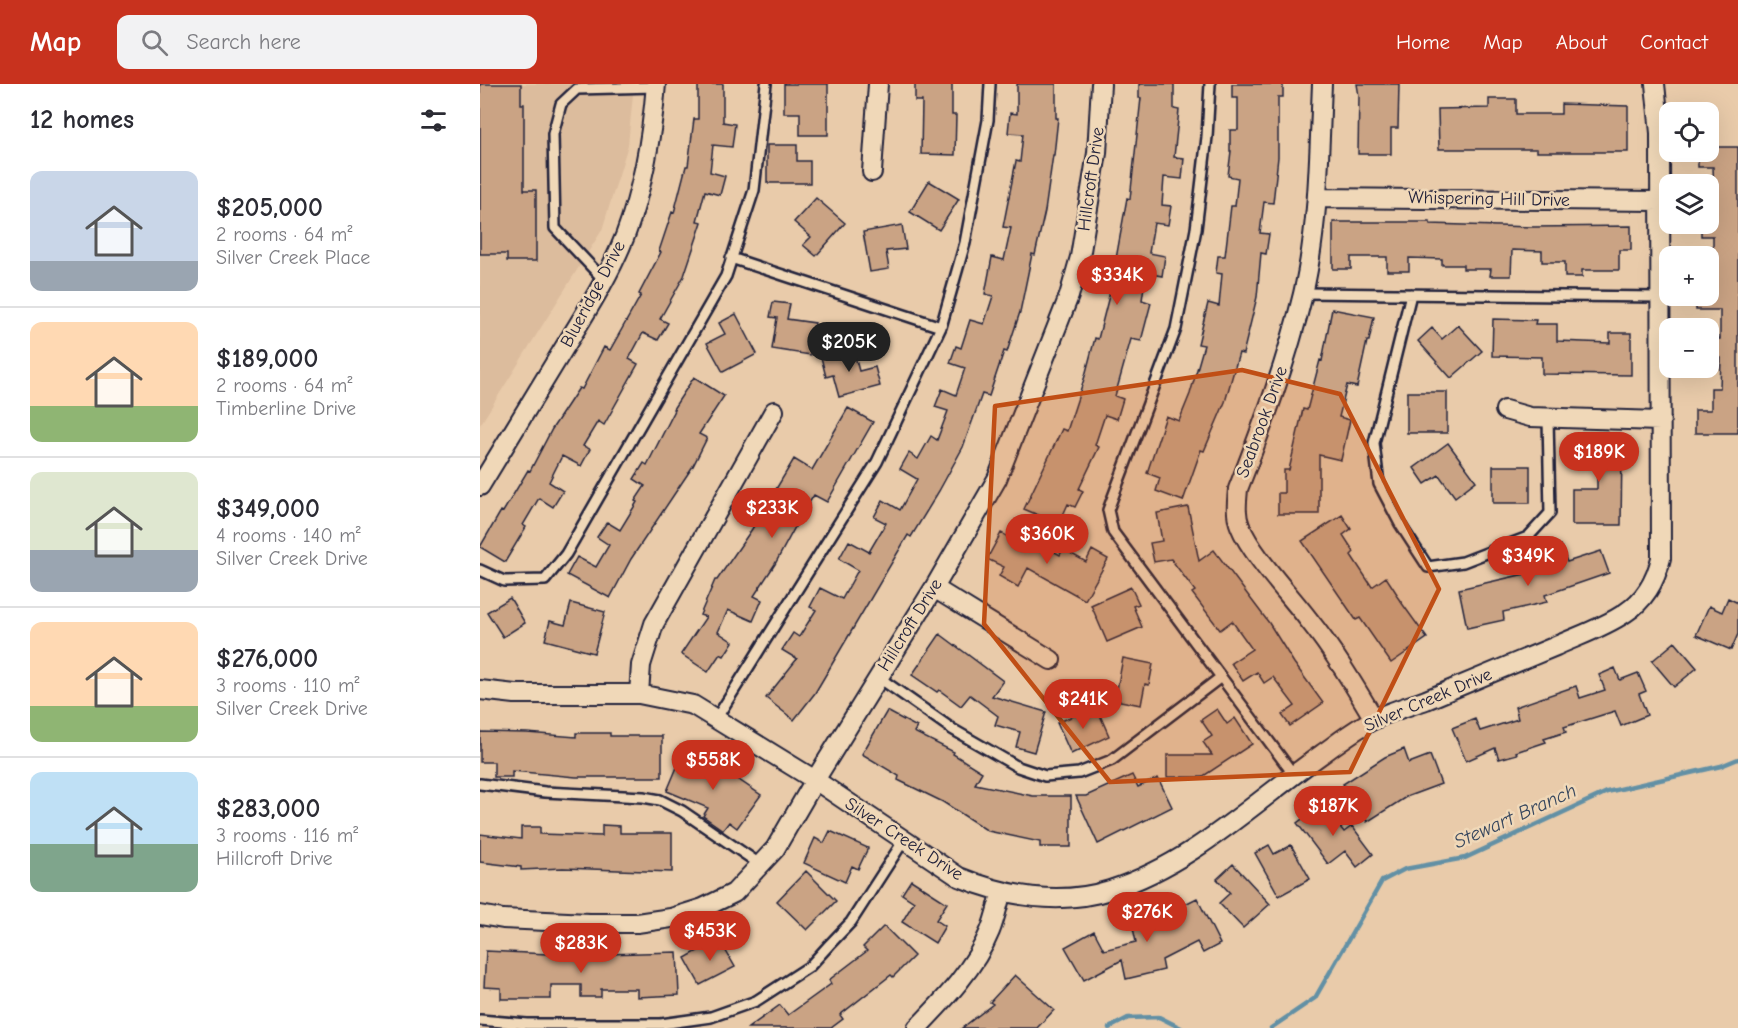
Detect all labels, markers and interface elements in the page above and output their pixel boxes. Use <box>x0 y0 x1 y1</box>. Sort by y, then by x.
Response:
search box <box>117 15 537 69</box>
text: Map <box>30 26 81 58</box>
icon: search <box>138 26 171 59</box>
text: Search here <box>186 29 301 55</box>
text: Home <box>1396 30 1450 54</box>
text: Map <box>1483 30 1523 54</box>
text: About <box>1556 30 1607 54</box>
text: Contact <box>1640 30 1708 54</box>
map controls <box>1659 102 1719 378</box>
button: locate <box>1659 102 1719 162</box>
icon: filters <box>417 104 450 137</box>
text: 12 homes <box>30 105 134 135</box>
street label: Hillcroft Drive <box>1073 126 1109 232</box>
button: layers <box>1659 174 1719 234</box>
street label: Whispering Hill Drive <box>1408 187 1570 211</box>
text: $205,000 <box>216 193 323 223</box>
icon: home <box>78 195 150 267</box>
text: 2 rooms · 64 m² <box>216 223 352 246</box>
street label: Blueridge Drive <box>556 237 630 351</box>
text: Silver Creek Place <box>216 246 370 269</box>
button: + <box>1659 246 1719 306</box>
pin: $334K <box>1075 255 1159 306</box>
text: $334K <box>1091 263 1143 286</box>
button: − <box>1659 318 1719 378</box>
pin: $205K <box>807 322 891 373</box>
text: $205K <box>821 330 877 353</box>
text: $189,000 <box>216 344 318 374</box>
icon: home <box>78 346 150 418</box>
street label: Seabrook Drive <box>1232 363 1292 481</box>
text: 2 rooms · 64 m² <box>216 374 352 397</box>
text: Timberline Drive <box>216 397 356 420</box>
pin: $189K <box>1557 432 1641 483</box>
text: $189K <box>1573 440 1625 463</box>
pin: $233K <box>730 488 814 539</box>
text: $349,000 <box>216 494 320 524</box>
icon: home <box>78 496 150 568</box>
text: $233K <box>746 496 798 519</box>
pin: $360K <box>1005 514 1089 565</box>
text: $360K <box>1019 522 1075 545</box>
text: 4 rooms · 140 m² <box>216 524 361 547</box>
pin: $349K <box>1486 536 1570 587</box>
text: $349K <box>1502 544 1555 567</box>
text: Silver Creek Drive <box>216 547 368 570</box>
street label: Hillcroft Drive <box>873 575 947 675</box>
text: $276,000 <box>216 644 318 674</box>
icon: home <box>78 646 150 718</box>
street label: Silver Creek Drive <box>1361 664 1495 736</box>
text: 3 rooms · 110 m² <box>216 674 360 697</box>
pin: $241K <box>1041 679 1125 730</box>
text: $241K <box>1058 687 1108 710</box>
text: Silver Creek Drive <box>216 697 368 720</box>
pin: $558K <box>671 740 755 791</box>
text: $558K <box>686 748 740 771</box>
water label: Stewart Branch <box>1450 779 1580 853</box>
pin: $187K <box>1291 786 1375 837</box>
street label: Silver Creek Drive <box>841 793 967 885</box>
text: $283,000 <box>216 794 320 824</box>
text: $187K <box>1308 794 1358 817</box>
icon: home <box>78 796 150 868</box>
text: 3 rooms · 116 m² <box>216 824 358 847</box>
text: Hillcroft Drive <box>216 847 333 870</box>
pin: $276K <box>1105 892 1189 943</box>
text: $276K <box>1121 900 1173 923</box>
pin: $453K <box>668 911 752 962</box>
text: $453K <box>683 919 737 942</box>
pin: $283K <box>539 923 623 974</box>
text: $283K <box>554 931 608 954</box>

